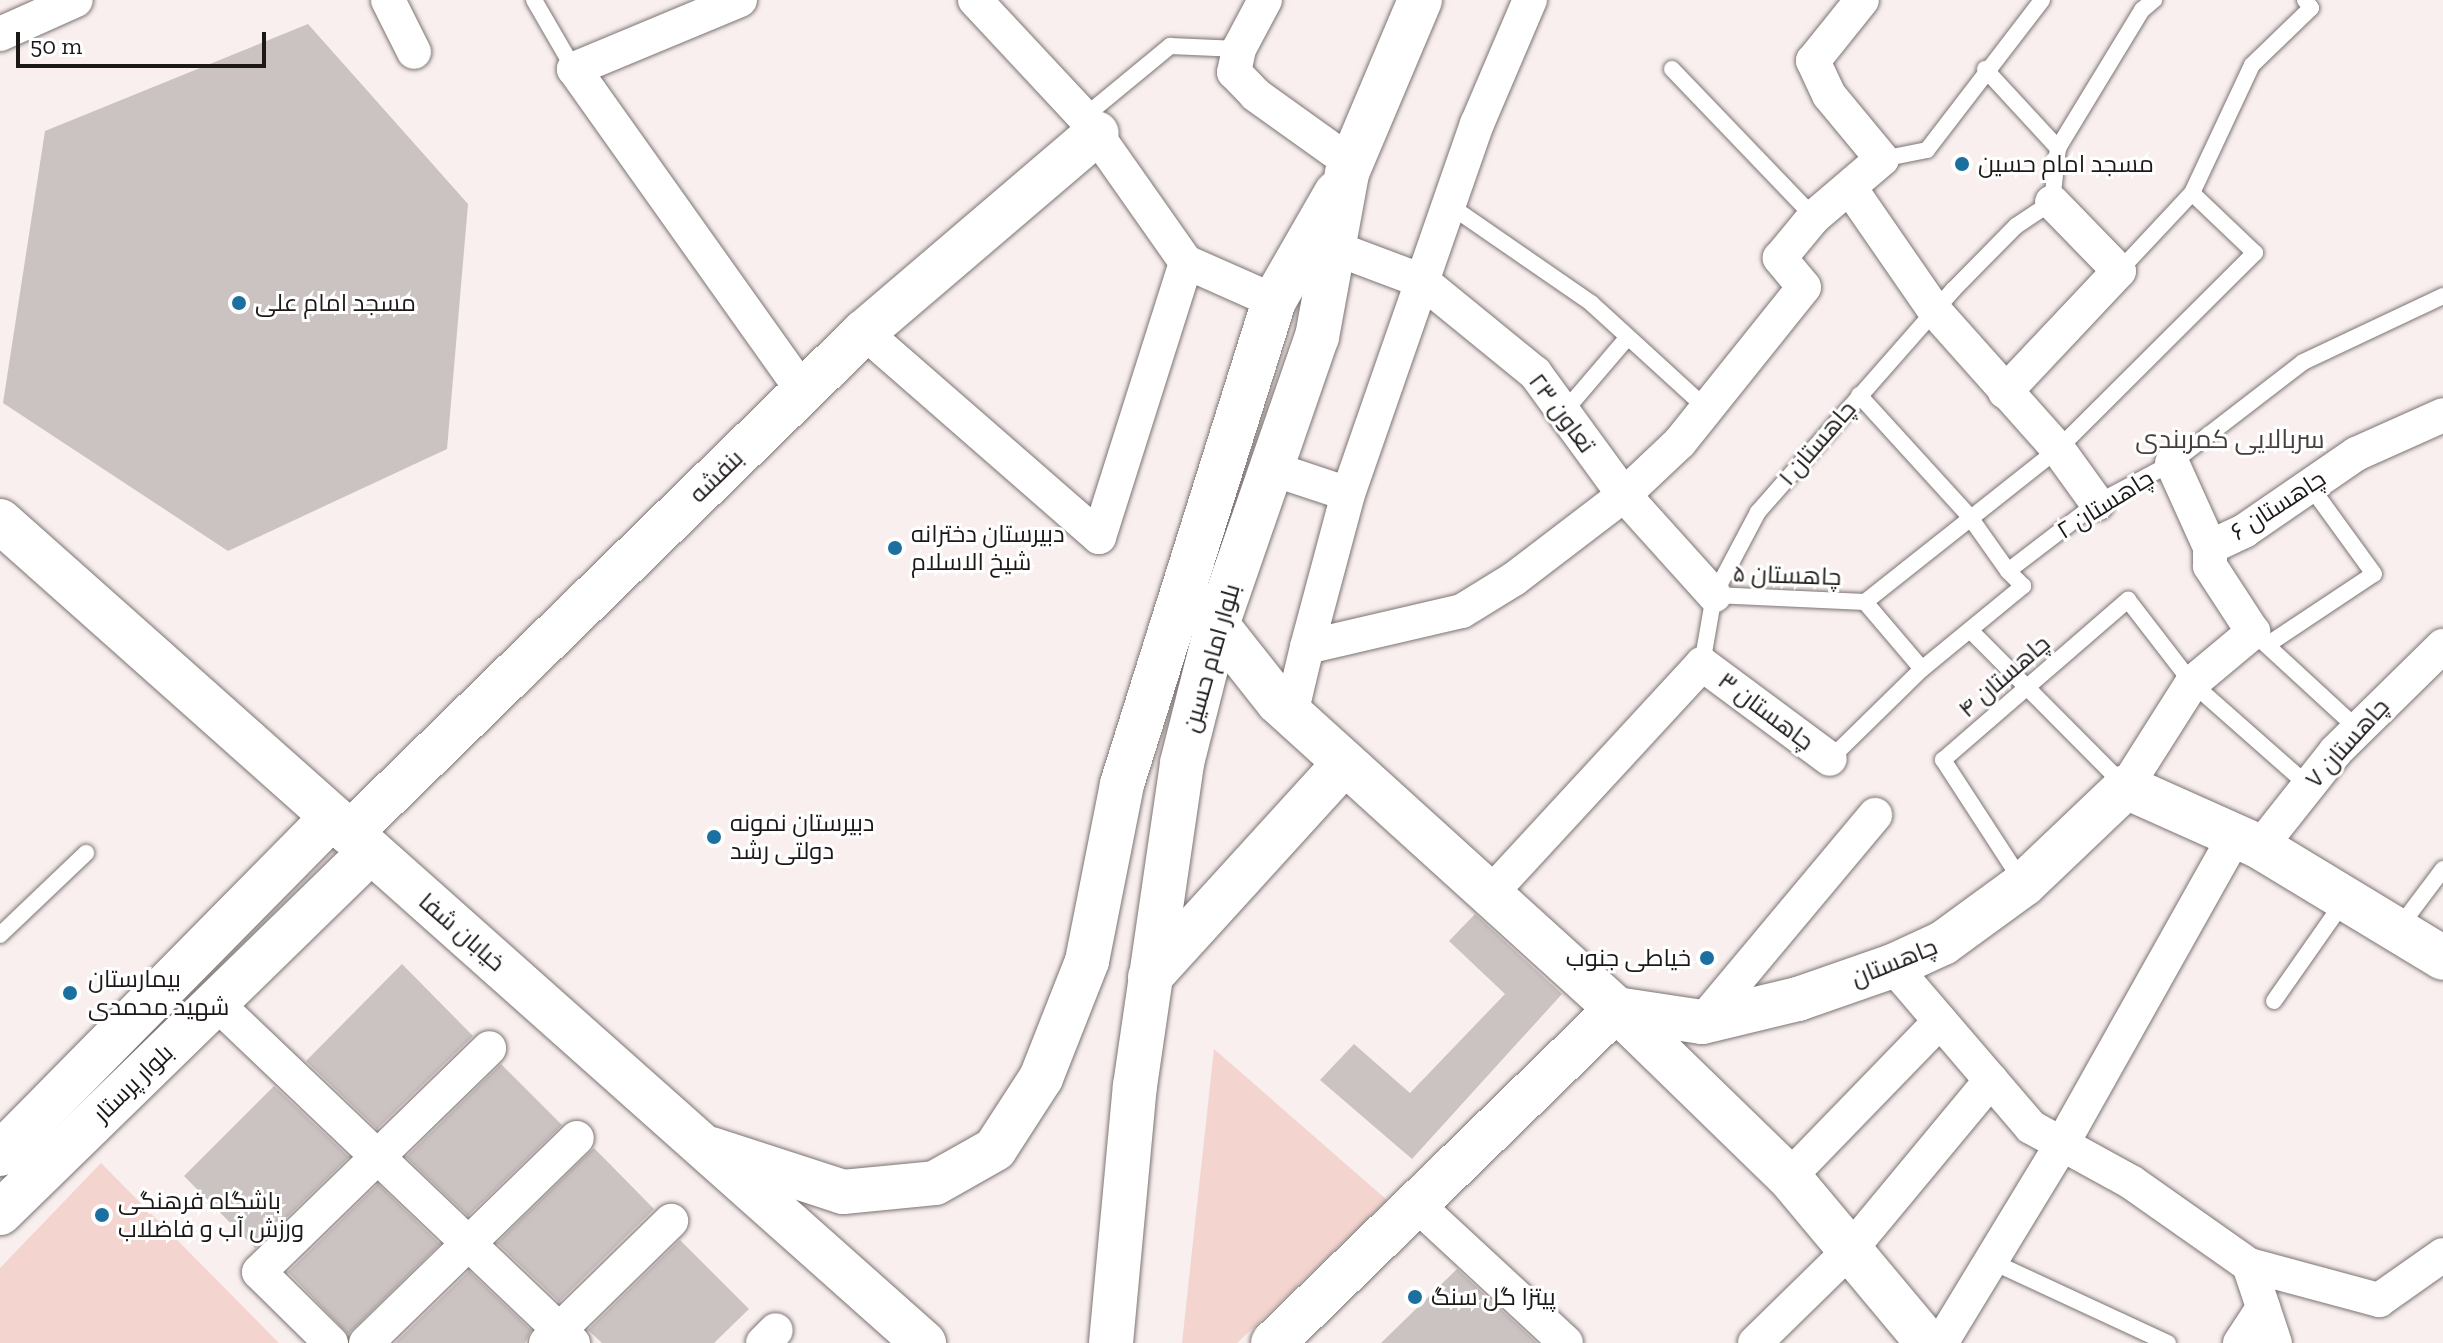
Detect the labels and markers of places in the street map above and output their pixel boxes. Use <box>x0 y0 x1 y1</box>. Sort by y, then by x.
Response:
place label: مسجد امام حسین <box>1978 150 2154 178</box>
marker: مسجد امام حسین <box>1953 155 1971 173</box>
place label: مسجد امام علی <box>255 289 416 317</box>
marker: مسجد امام علی <box>230 294 248 312</box>
place label: دبیرستان دخترانه شیخ الاسلام <box>911 520 1065 576</box>
marker: دبیرستان دخترانه شیخ الاسلام <box>886 539 904 557</box>
place label: دبیرستان نمونه دولتی رشد <box>730 809 874 865</box>
marker: دبیرستان نمونه دولتی رشد <box>705 828 723 846</box>
place label: خیاطی جنوب <box>1566 944 1691 972</box>
marker: خیاطی جنوب <box>1698 949 1716 967</box>
place label: بیمارستان شهید محمدی <box>88 965 229 1021</box>
marker: بیمارستان شهید محمدی <box>59 982 81 1004</box>
place label: باشگاه فرهنگی ورزش آب و فاضلاب <box>118 1187 304 1243</box>
marker: باشگاه فرهنگی ورزش آب و فاضلاب <box>93 1206 111 1224</box>
place label: پیتزا گل سنگ <box>1431 1283 1556 1311</box>
marker: پیتزا گل سنگ <box>1406 1288 1424 1306</box>

